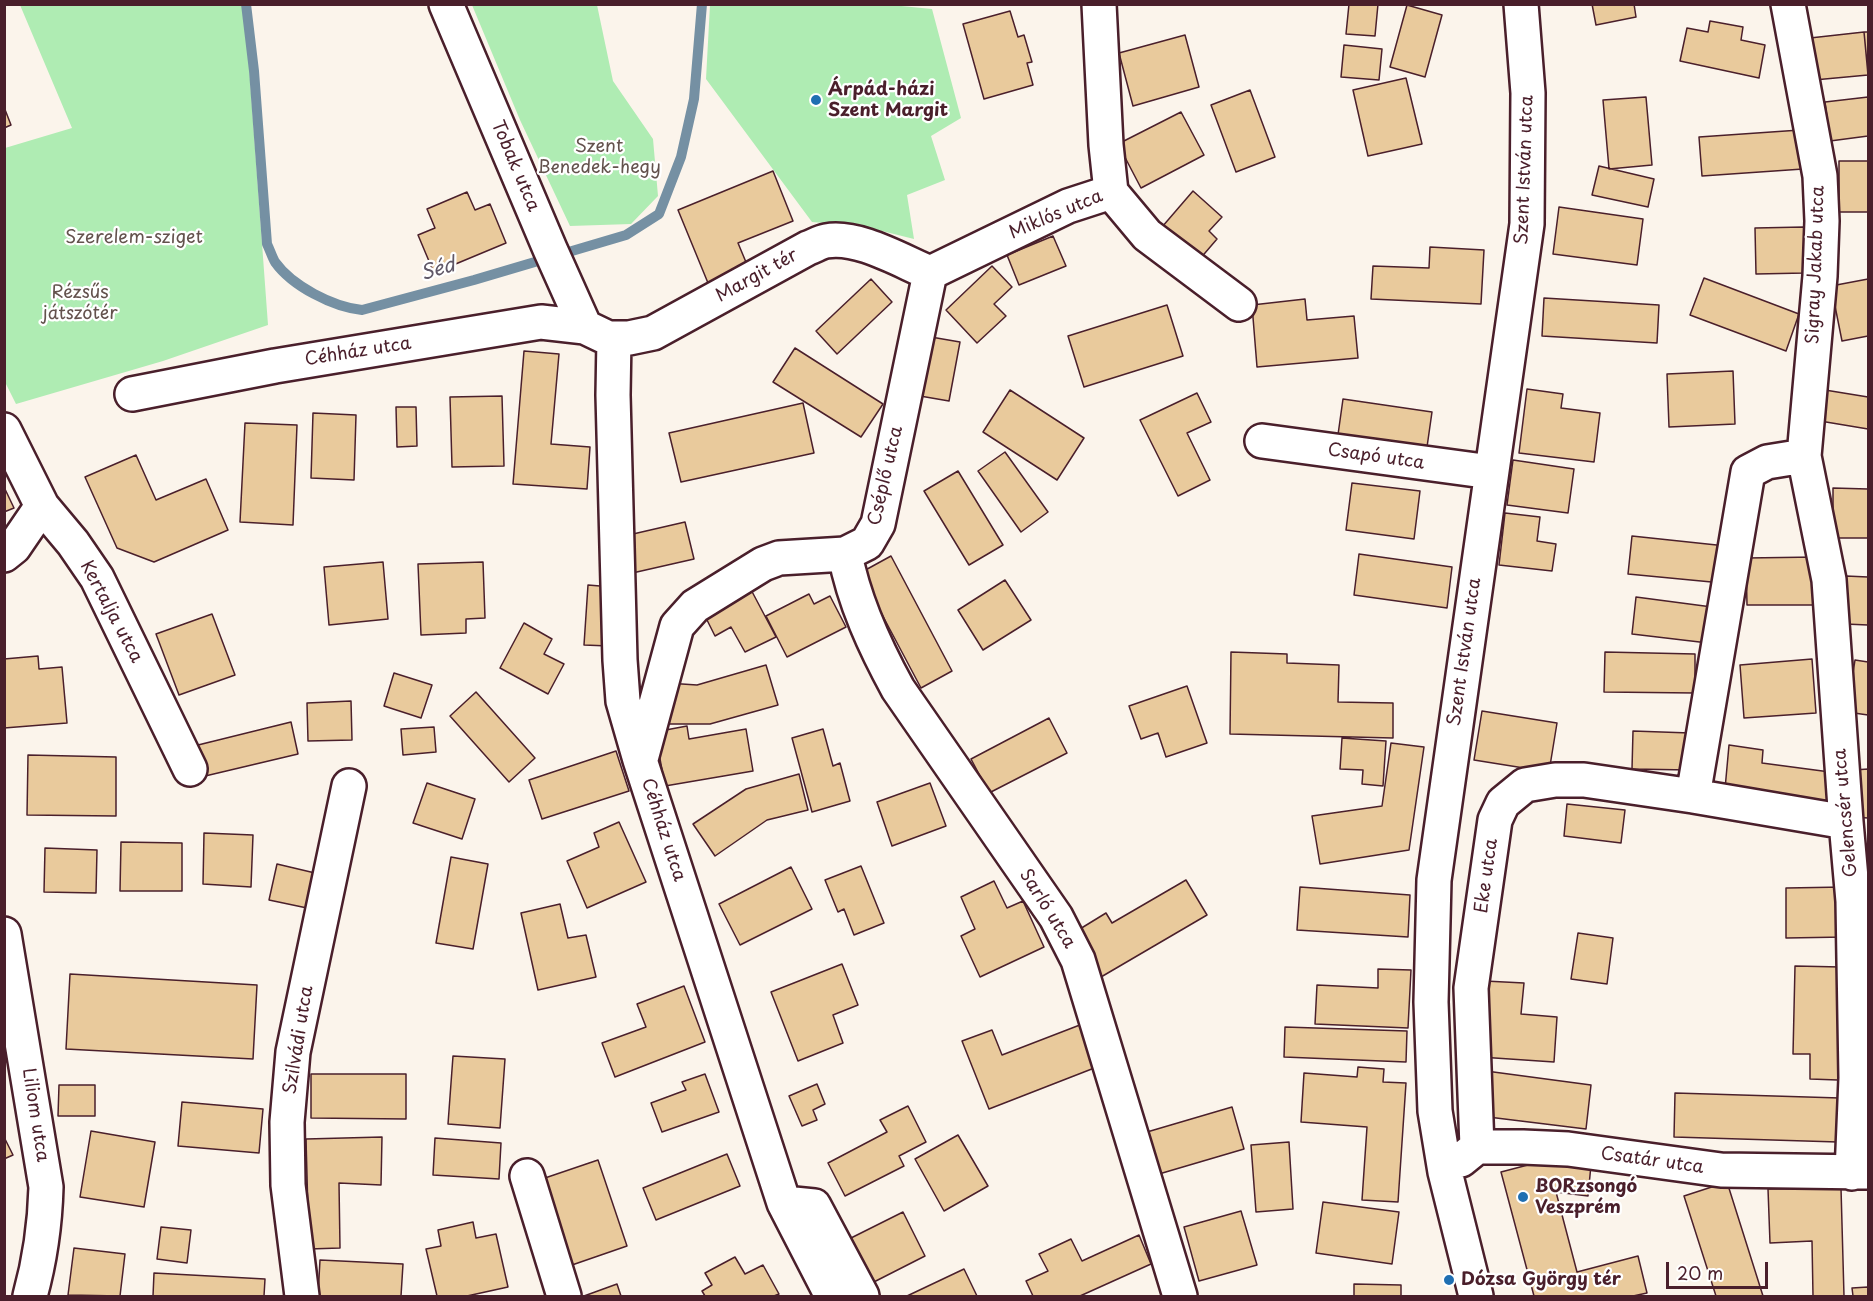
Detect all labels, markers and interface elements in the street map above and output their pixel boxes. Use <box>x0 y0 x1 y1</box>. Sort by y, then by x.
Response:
place label: Árpád-házi Szent Margit <box>828 79 948 122</box>
marker: Árpád-házi Szent Margit <box>809 93 823 107</box>
street label: Szent István utca <box>1512 95 1538 245</box>
street label: Tobak utca <box>486 117 544 215</box>
park label: Szent Benedek-hegy <box>537 136 661 178</box>
street label: Sigray Jakab utca <box>1802 185 1830 345</box>
street label: Miklós utca <box>1006 186 1106 244</box>
park label: Szerelem-sziget <box>65 227 203 249</box>
street label: Margit tér <box>712 245 802 307</box>
water label: Séd <box>418 254 458 286</box>
park label: Rézsűs játszótér <box>42 282 118 324</box>
street label: Céhház utca <box>303 333 413 371</box>
street label: Cséplő utca <box>864 424 908 528</box>
street label: Csapó utca <box>1326 440 1426 474</box>
street label: Kertalja utca <box>75 557 147 667</box>
street label: Szent István utca <box>1444 576 1486 728</box>
street label: Gelencsér utca <box>1830 748 1862 878</box>
street label: Céhház utca <box>636 776 690 884</box>
street label: Eke utca <box>1471 837 1503 915</box>
street label: Sarló utca <box>1014 865 1080 953</box>
street label: Szilvádi utca <box>280 984 318 1096</box>
street label: Liliom utca <box>17 1066 53 1164</box>
street label: Csatár utca <box>1599 1143 1705 1179</box>
place label: BORzsongó Veszprém <box>1535 1176 1637 1218</box>
marker: BORzsongó Veszprém <box>1516 1190 1530 1204</box>
scale bar <box>1669 1250 1771 1288</box>
text: 20 m <box>1677 1259 1723 1286</box>
place label: Dózsa György tér <box>1461 1269 1621 1291</box>
marker: Dózsa György tér <box>1442 1273 1456 1287</box>

